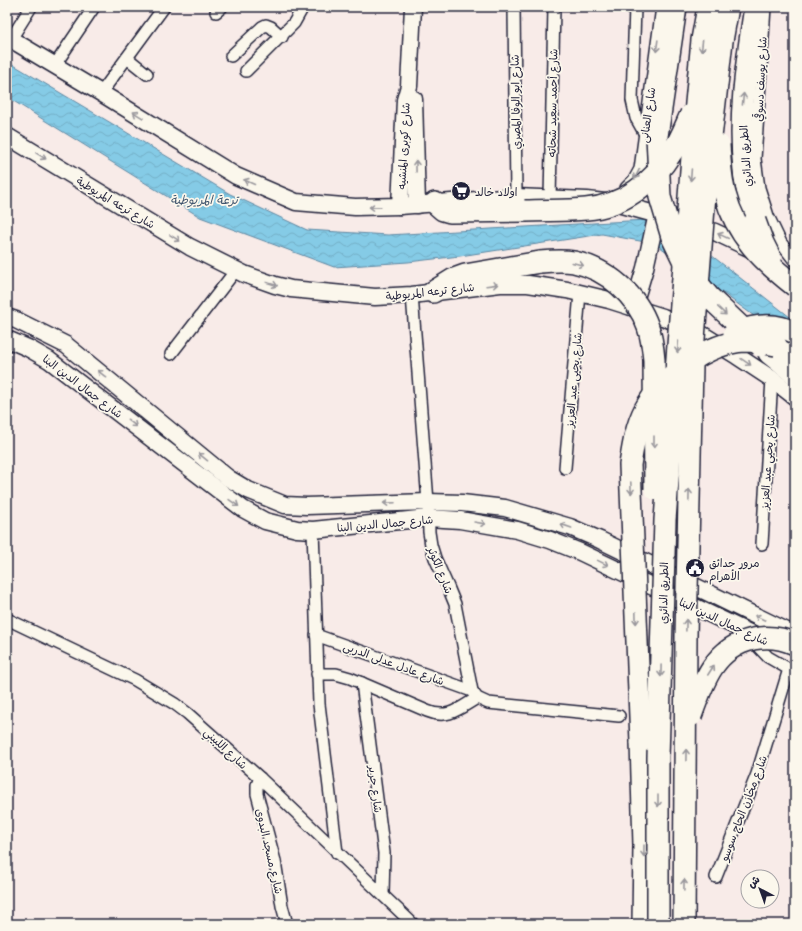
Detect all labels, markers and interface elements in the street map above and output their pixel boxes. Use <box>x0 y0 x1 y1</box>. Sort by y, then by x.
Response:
street label: شارع يوسف دسوقي <box>750 36 772 122</box>
one-way arrow <box>653 39 660 52</box>
one-way arrow <box>698 39 705 52</box>
street label: شارع أحمد سعيد شحاته <box>544 49 562 157</box>
street label: شارع ابو الوفا المصري <box>507 54 525 150</box>
street label: شارع العنانى <box>636 86 660 144</box>
one-way arrow <box>740 93 747 106</box>
street label: شارع كوبرى المنشيه <box>393 102 415 190</box>
one-way arrow <box>132 111 143 120</box>
street label: الطريق الدائري <box>735 124 757 187</box>
one-way arrow <box>35 151 46 160</box>
one-way arrow <box>412 160 420 173</box>
one-way arrow <box>633 168 640 180</box>
one-way arrow <box>687 168 694 181</box>
street label: شارع ترعه المريوطية <box>73 173 158 233</box>
one-way arrow <box>244 178 256 185</box>
supermarket icon: اولاد خالد <box>450 180 472 202</box>
place label: اولاد خالد <box>475 184 517 199</box>
water label: ترعة المريوطية <box>170 191 240 208</box>
one-way arrow <box>369 203 382 210</box>
one-way arrow <box>717 232 729 239</box>
one-way arrow <box>169 235 181 243</box>
one-way arrow <box>572 261 585 268</box>
street label: شارع ترعه المريوطية <box>385 279 475 305</box>
one-way arrow <box>266 280 278 288</box>
one-way arrow <box>485 281 498 289</box>
one-way arrow <box>717 306 727 315</box>
street label: شارع يحيى عبد العزيز <box>561 332 587 429</box>
one-way arrow <box>674 340 681 353</box>
street label: شارع جمال الدين البنا <box>39 351 126 423</box>
one-way arrow <box>740 358 751 366</box>
one-way arrow <box>97 370 108 379</box>
street label: شارع يحيي عبد العزيز <box>756 414 782 511</box>
one-way arrow <box>126 418 137 427</box>
one-way arrow <box>650 435 658 448</box>
one-way arrow <box>197 453 208 461</box>
one-way arrow <box>627 481 634 494</box>
one-way arrow <box>685 489 692 502</box>
one-way arrow <box>228 499 239 507</box>
one-way arrow <box>383 500 396 507</box>
street label: شارع جمال الدين البنا <box>336 511 434 537</box>
one-way arrow <box>473 520 486 528</box>
one-way arrow <box>561 522 573 530</box>
street label: شارع الكوثر <box>423 543 457 596</box>
place label: مرور حدائق الأهرام <box>709 555 759 585</box>
public building icon: مرور حدائق الأهرام <box>684 557 706 579</box>
one-way arrow <box>597 560 609 567</box>
street label: الطريق الدائري <box>655 562 673 624</box>
street label: شارع جمال الدين البنا <box>676 594 771 650</box>
one-way arrow <box>632 611 639 624</box>
one-way arrow <box>754 614 766 621</box>
one-way arrow <box>682 619 690 632</box>
street label: شارع عادل عدلى الدربى <box>341 638 446 690</box>
one-way arrow <box>657 664 664 677</box>
one-way arrow <box>707 664 715 676</box>
street label: شارع اللبيني <box>198 724 251 775</box>
one-way arrow <box>682 749 690 762</box>
street label: شارع مخازن الحاج سوسو <box>716 753 772 865</box>
street label: شارع جرير <box>364 764 386 814</box>
one-way arrow <box>654 794 662 807</box>
street label: شارع مسجد البدوى <box>251 807 287 896</box>
one-way arrow <box>640 844 648 857</box>
north arrow <box>740 869 780 909</box>
text: ش <box>744 871 763 891</box>
one-way arrow <box>680 879 688 892</box>

